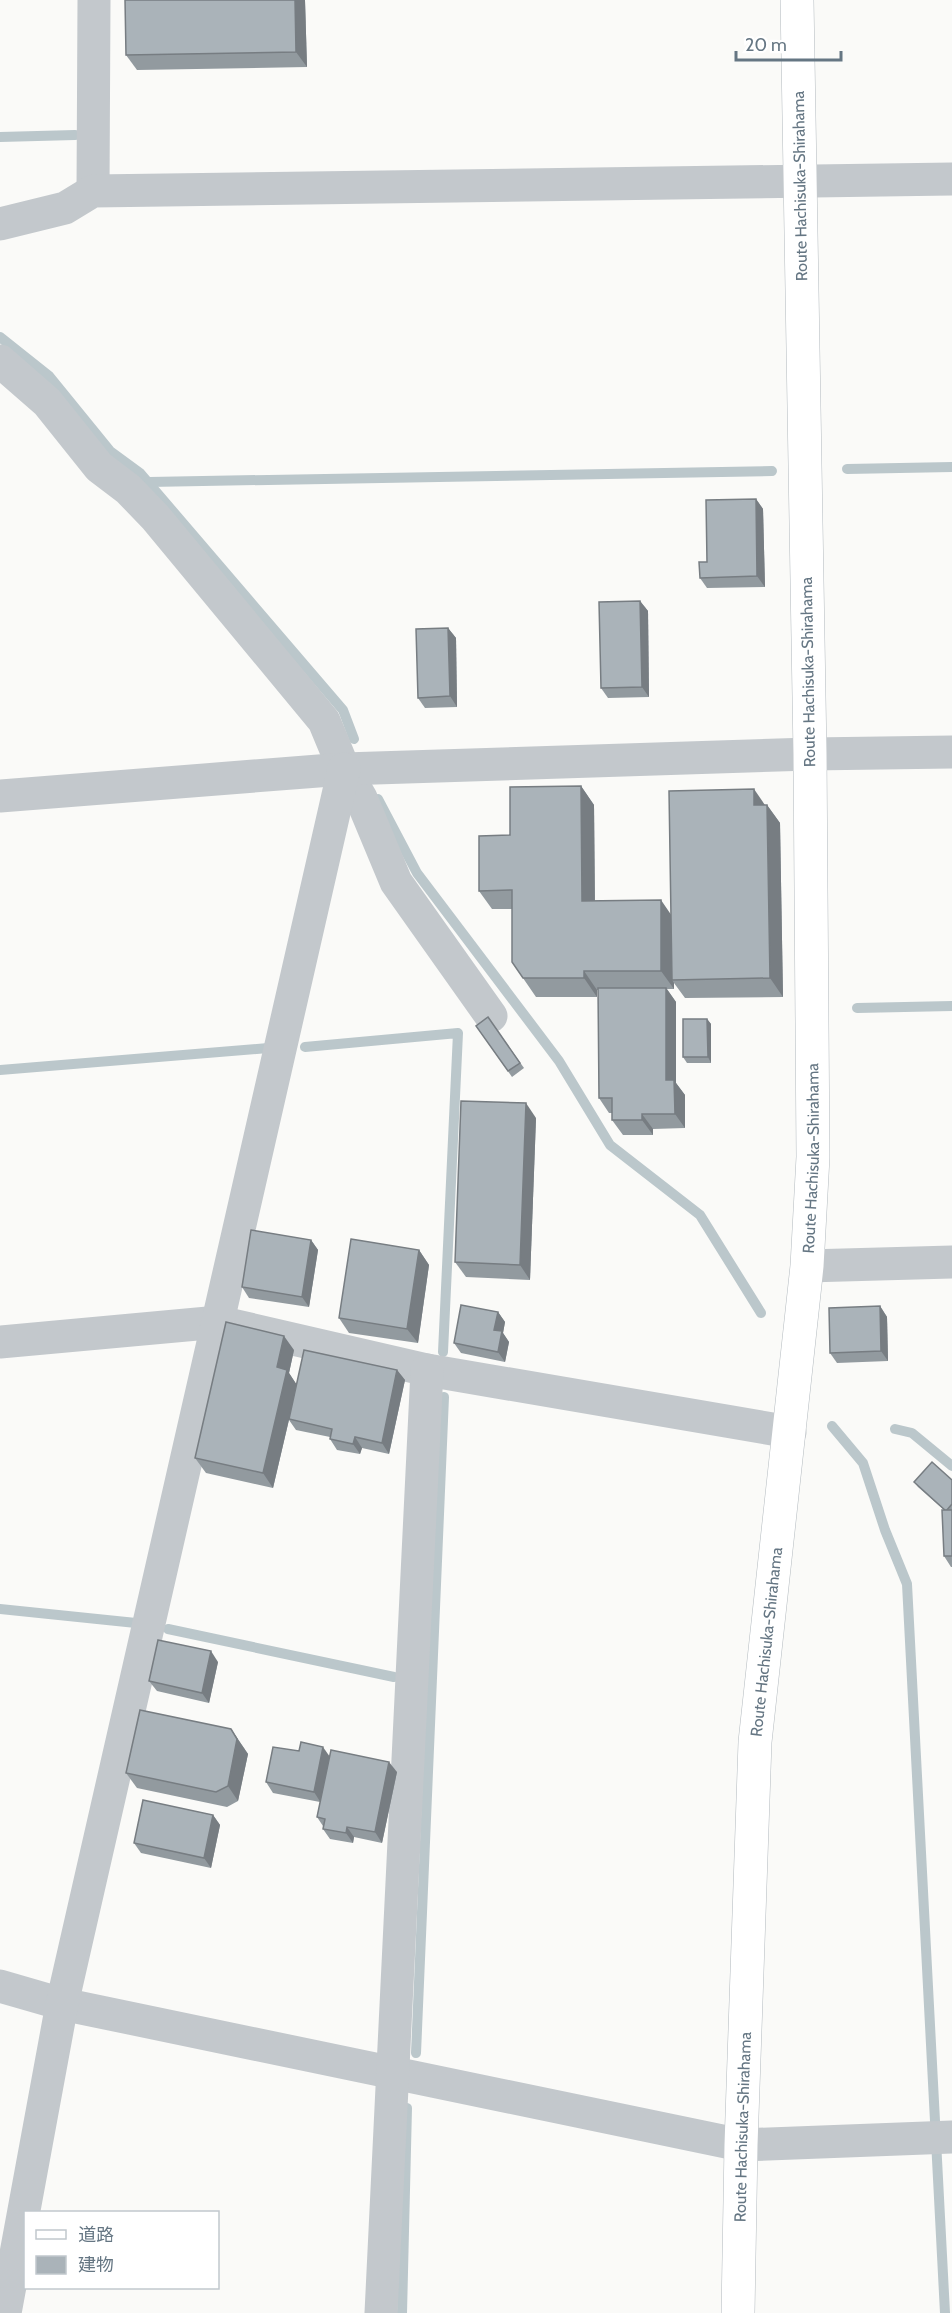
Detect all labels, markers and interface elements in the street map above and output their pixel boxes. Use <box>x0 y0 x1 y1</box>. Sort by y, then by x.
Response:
scale bar <box>736 24 841 62</box>
text: 20 m <box>745 34 787 56</box>
street label: Route Hachisuka-Shirahama <box>789 90 811 281</box>
street label: Route Hachisuka-Shirahama <box>797 576 819 767</box>
street label: Route Hachisuka-Shirahama <box>798 1063 823 1254</box>
street label: Route Hachisuka-Shirahama <box>746 1546 786 1738</box>
street label: Route Hachisuka-Shirahama <box>730 2031 754 2222</box>
legend <box>24 2211 219 2289</box>
text: 道路 <box>78 2224 114 2246</box>
text: 建物 <box>78 2254 114 2276</box>

